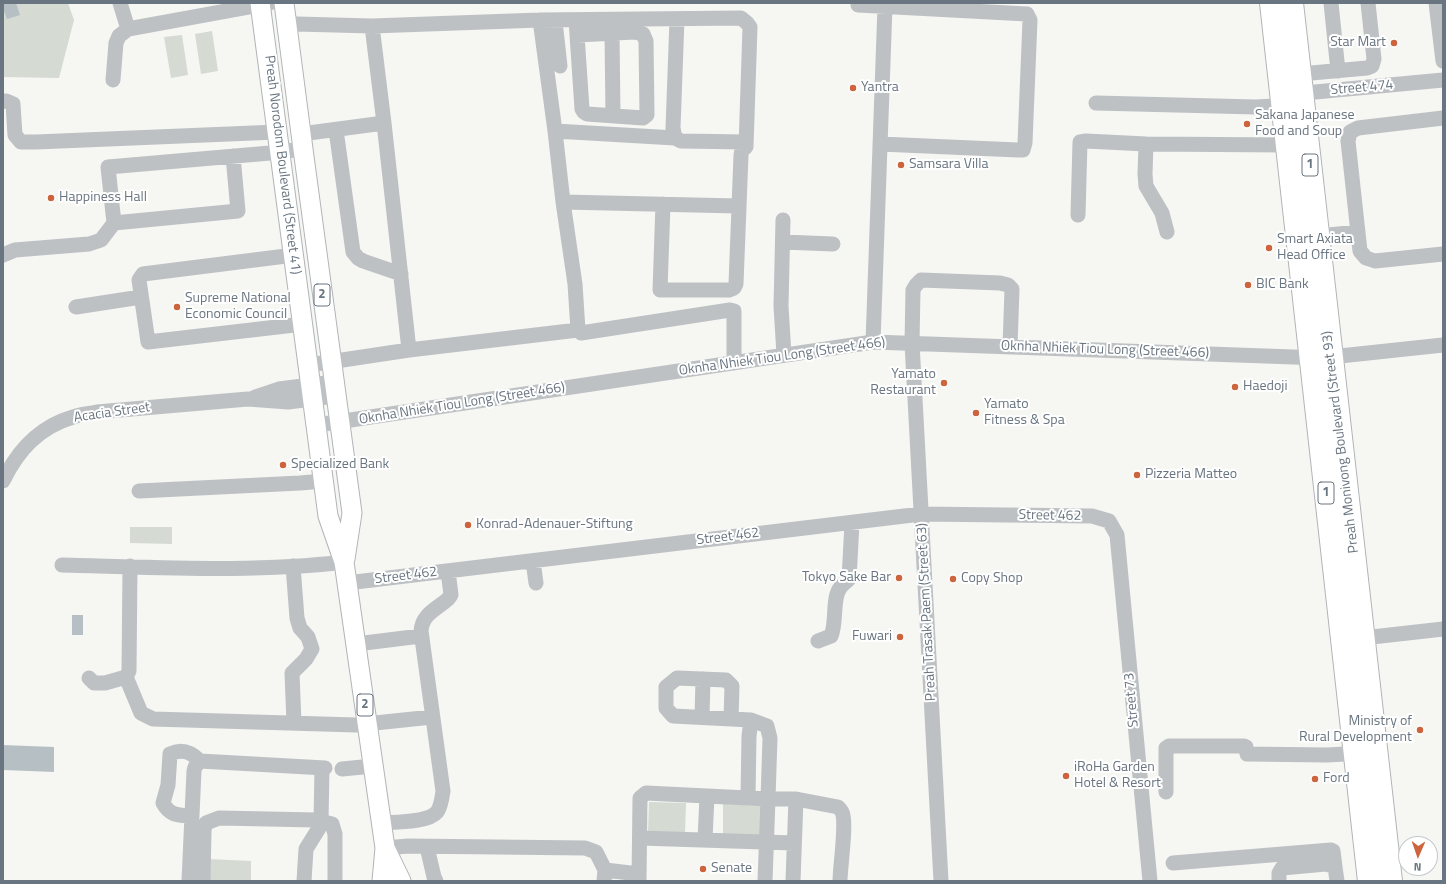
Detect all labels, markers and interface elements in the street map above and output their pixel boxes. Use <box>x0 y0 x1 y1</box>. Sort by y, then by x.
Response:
place label: Star Mart <box>1330 35 1386 51</box>
marker: Star Mart <box>1389 38 1399 48</box>
street label: Preah Norodom Boulevard (Street 41) <box>260 54 304 276</box>
street label: Street 474 <box>1330 77 1394 99</box>
place label: Yantra <box>861 80 899 96</box>
marker: Yantra <box>848 83 858 93</box>
place label: Sakana Japanese Food and Soup <box>1255 108 1355 140</box>
marker: Sakana Japanese Food and Soup <box>1242 119 1252 129</box>
road number: 1 <box>1302 154 1318 176</box>
place label: Samsara Villa <box>909 157 988 173</box>
marker: Samsara Villa <box>896 160 906 170</box>
place label: Happiness Hall <box>59 190 147 206</box>
marker: Happiness Hall <box>46 193 56 203</box>
place label: Smart Axiata Head Office <box>1277 232 1353 264</box>
marker: Smart Axiata Head Office <box>1264 243 1274 253</box>
place label: BIC Bank <box>1256 277 1309 293</box>
marker: BIC Bank <box>1243 280 1253 290</box>
road number: 2 <box>314 284 330 306</box>
place label: Supreme National Economic Council <box>185 291 291 324</box>
marker: Supreme National Economic Council <box>172 302 182 312</box>
street label: Preah Monivong Boulevard (Street 93) <box>1319 330 1363 554</box>
street label: Oknha Nhiek Tiou Long (Street 466) <box>678 334 886 380</box>
street label: Oknha Nhiek Tiou Long (Street 466) <box>1001 338 1209 362</box>
place label: Yamato Restaurant <box>870 367 936 400</box>
marker: Yamato Restaurant <box>939 378 949 388</box>
street label: Oknha Nhiek Tiou Long (Street 466) <box>358 379 566 429</box>
place label: Haedoji <box>1243 379 1287 395</box>
marker: Haedoji <box>1230 382 1240 392</box>
place label: Yamato Fitness & Spa <box>984 397 1065 430</box>
street label: Acacia Street <box>73 399 151 427</box>
marker: Yamato Fitness & Spa <box>971 408 981 418</box>
place label: Specialized Bank <box>291 457 389 473</box>
marker: Specialized Bank <box>278 460 288 470</box>
place label: Pizzeria Matteo <box>1145 467 1237 483</box>
marker: Pizzeria Matteo <box>1132 470 1142 480</box>
road number: 1 <box>1318 482 1334 504</box>
street label: Street 462 <box>1019 507 1081 525</box>
place label: Konrad-Adenauer-Stiftung <box>476 517 633 533</box>
marker: Konrad-Adenauer-Stiftung <box>463 520 473 530</box>
street label: Preah Trasak Paem (Street 63) <box>914 523 940 701</box>
street label: Street 462 <box>696 525 760 549</box>
street label: Street 462 <box>374 564 438 588</box>
place label: Tokyo Sake Bar <box>802 570 891 586</box>
place label: Copy Shop <box>961 571 1023 587</box>
marker: Tokyo Sake Bar <box>894 573 904 583</box>
marker: Copy Shop <box>948 574 958 584</box>
place label: Fuwari <box>852 629 892 645</box>
marker: Fuwari <box>895 632 905 642</box>
street label: Street 73 <box>1121 672 1143 728</box>
road number: 2 <box>357 694 373 716</box>
place label: Ministry of Rural Development <box>1299 714 1412 746</box>
marker: Ministry of Rural Development <box>1415 725 1425 735</box>
place label: iRoHa Garden Hotel & Resort <box>1074 760 1161 792</box>
marker: iRoHa Garden Hotel & Resort <box>1061 771 1071 781</box>
place label: Ford <box>1323 771 1350 787</box>
marker: Ford <box>1310 774 1320 784</box>
north arrow <box>1398 836 1438 876</box>
text: N <box>1414 859 1422 875</box>
place label: Senate <box>711 861 752 877</box>
marker: Senate <box>698 864 708 874</box>

